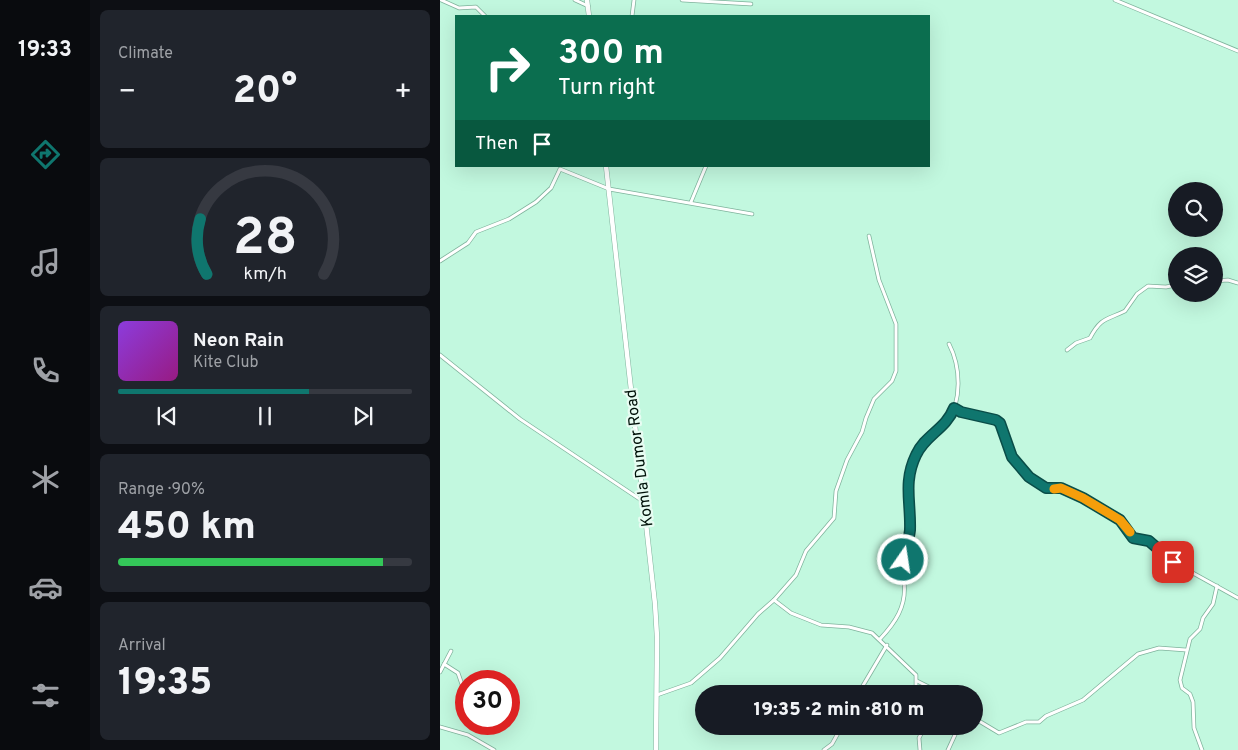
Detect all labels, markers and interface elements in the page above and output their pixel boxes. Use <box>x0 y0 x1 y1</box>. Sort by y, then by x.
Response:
text: 300 m <box>558 32 664 76</box>
icon: right <box>475 35 540 100</box>
text: 19:33 <box>18 37 72 64</box>
text: Climate <box>118 44 173 64</box>
text: 20° <box>233 68 297 117</box>
text: − <box>118 75 136 111</box>
text: + <box>394 75 412 111</box>
text: Turn right <box>558 75 655 102</box>
icon: arrive <box>528 130 556 158</box>
text: Then <box>475 132 518 156</box>
icon: directions <box>28 137 63 172</box>
map controls <box>1168 182 1223 302</box>
button: search <box>1168 182 1223 237</box>
text: 28 <box>233 207 297 273</box>
icon: music <box>28 245 63 280</box>
button: layers <box>1168 247 1223 302</box>
text: km/h <box>243 263 287 286</box>
text: Neon Rain <box>193 329 284 353</box>
icon: phone <box>28 353 63 388</box>
text: Kite Club <box>193 353 258 373</box>
street label: Komla Dumor Road <box>622 388 658 528</box>
icon: previous <box>153 402 181 430</box>
icon: pause <box>251 402 279 430</box>
icon: next <box>349 402 377 430</box>
icon: climate <box>28 462 63 497</box>
text: Range · 90% <box>118 480 205 500</box>
text: 450 km <box>118 504 256 553</box>
position arrow <box>876 533 928 585</box>
pin <box>1152 541 1194 583</box>
icon: arrive <box>1159 548 1187 576</box>
icon: car <box>28 570 63 605</box>
text: Arrival <box>118 636 166 656</box>
text: 19:35 <box>118 660 212 709</box>
speed limit sign: 30 <box>455 670 520 735</box>
icon: filters <box>28 678 63 713</box>
text: 19:35 · 2 min · 810 m <box>754 698 924 722</box>

